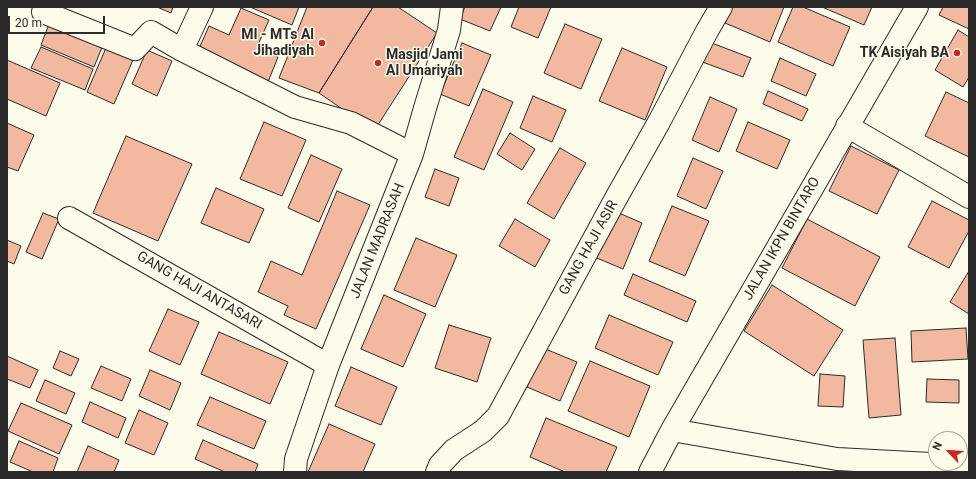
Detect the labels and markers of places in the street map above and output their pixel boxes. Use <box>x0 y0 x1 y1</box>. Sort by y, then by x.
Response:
place label: MI - MTs Al Jihadiyah <box>241 27 314 60</box>
marker: MI - MTs Al Jihadiyah <box>317 38 327 48</box>
place label: TK Aisiyah BA <box>860 45 949 61</box>
place label: Masjid Jami Al Umariyah <box>386 47 463 80</box>
marker: TK Aisiyah BA <box>952 48 962 58</box>
marker: Masjid Jami Al Umariyah <box>373 58 383 68</box>

